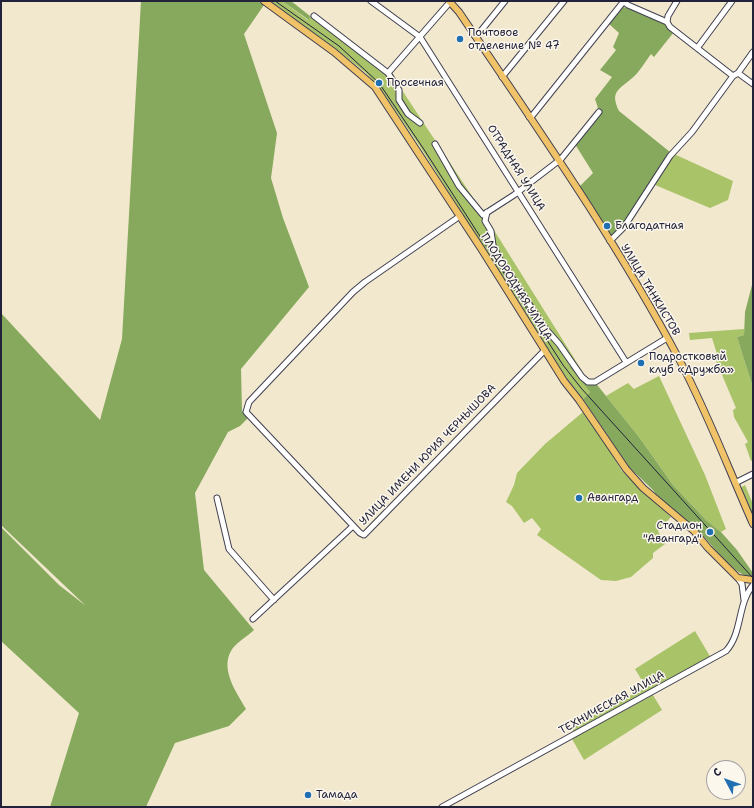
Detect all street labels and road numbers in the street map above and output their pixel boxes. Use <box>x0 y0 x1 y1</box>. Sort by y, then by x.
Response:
street label: ОТРАДНАЯ УЛИЦА <box>484 122 548 214</box>
street label: ПЛОДОРОДНАЯ УЛИЦА <box>478 231 554 343</box>
street label: УЛИЦА ТАНКИСТОВ <box>617 242 683 338</box>
street label: УЛИЦА ИМЕНИ ЮРИЯ ЧЕРНЫШОВА <box>357 382 499 528</box>
street label: ТЕХНИЧЕСКАЯ УЛИЦА <box>557 668 667 738</box>

